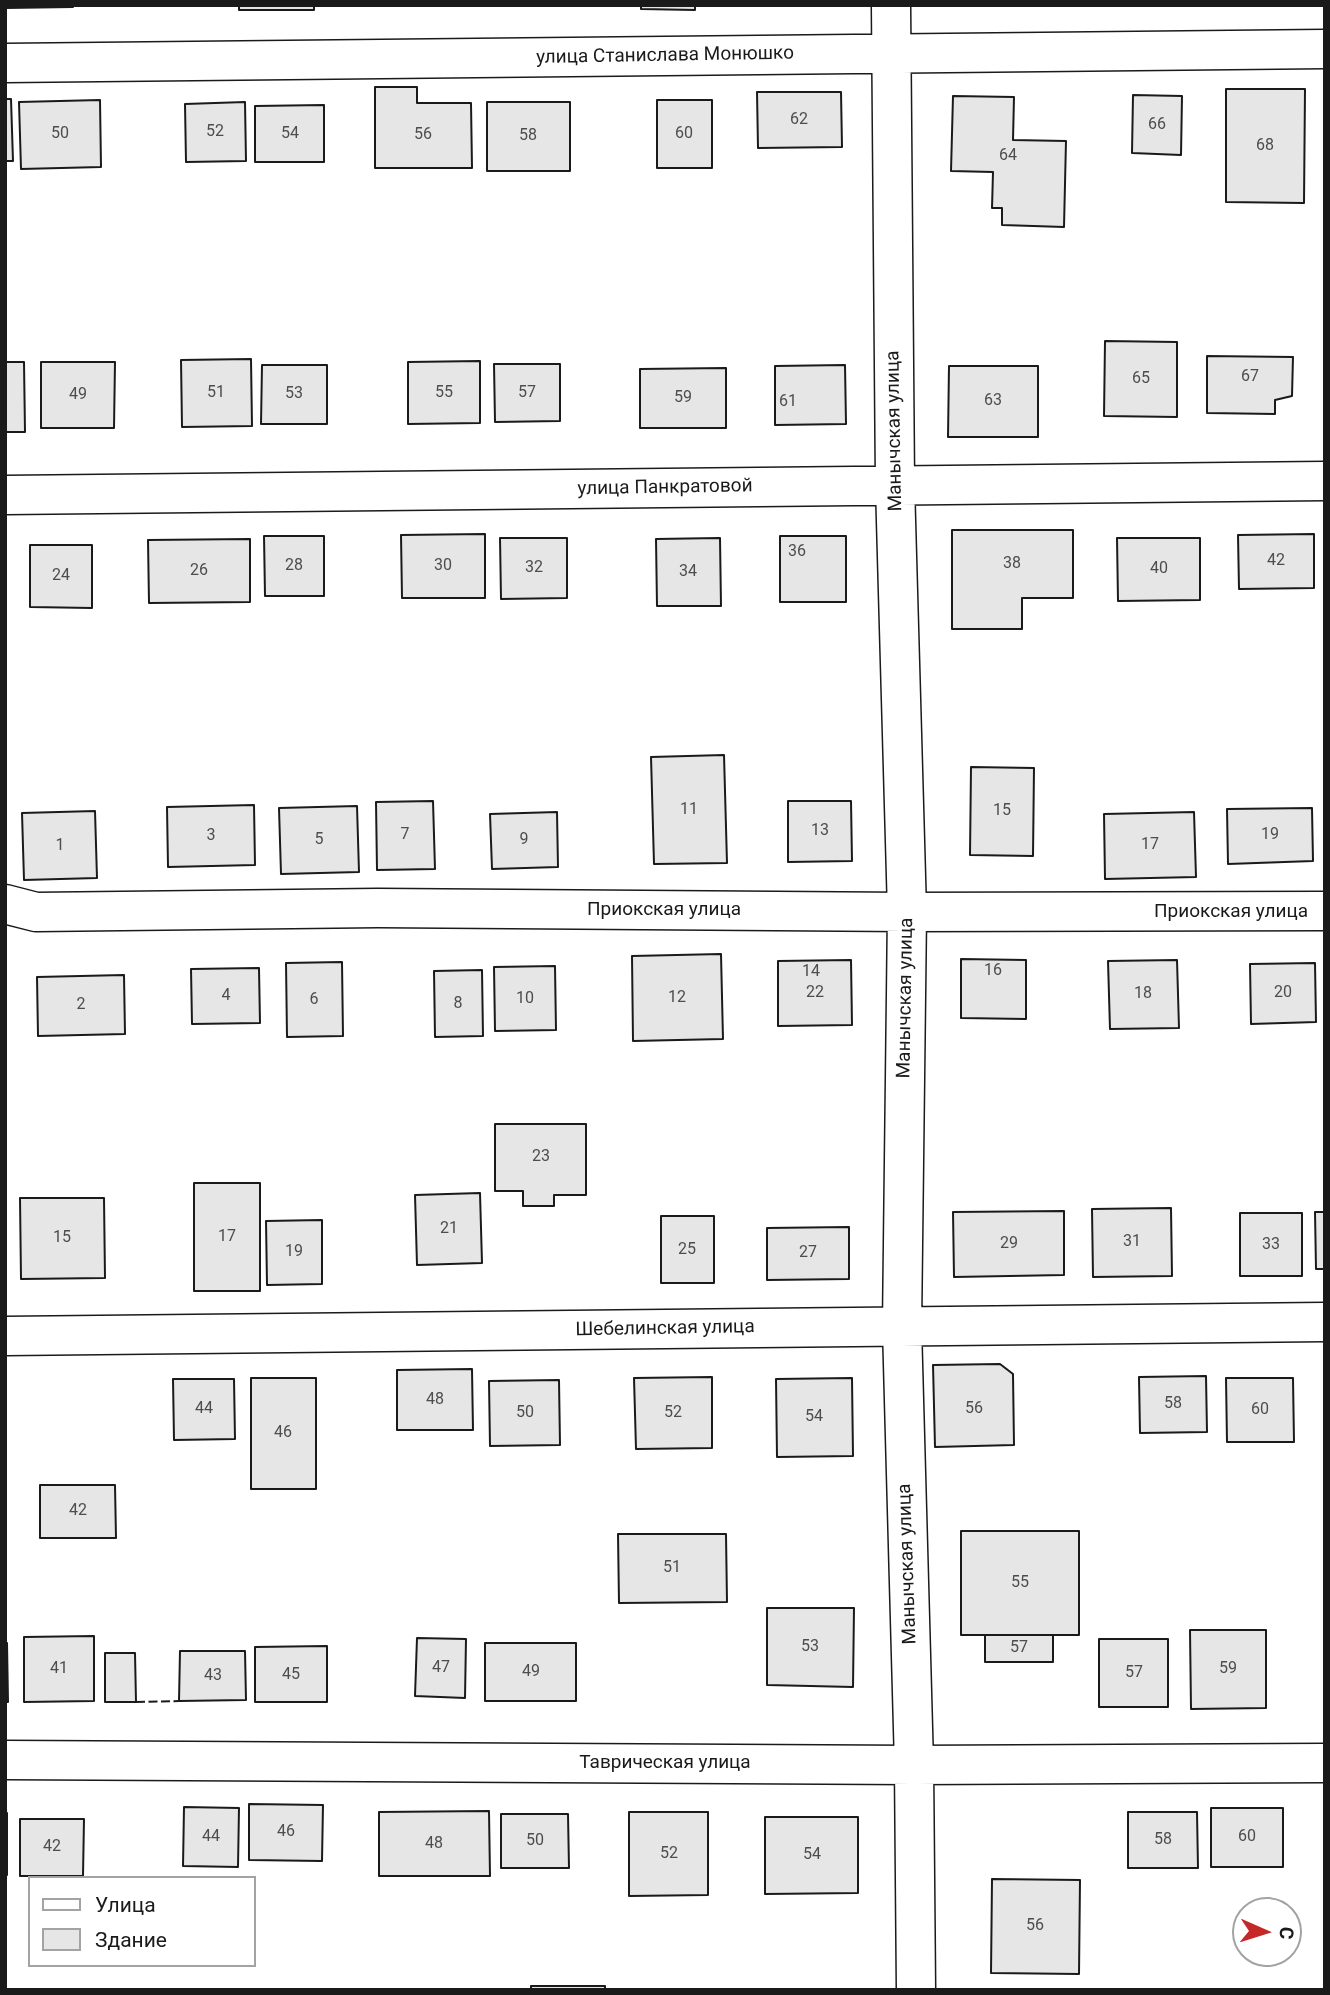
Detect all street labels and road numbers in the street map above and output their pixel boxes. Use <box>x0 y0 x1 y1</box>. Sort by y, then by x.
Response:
street label: улица Станислава Монюшко <box>536 42 794 70</box>
street label: Манычская улица <box>882 350 908 512</box>
street label: улица Панкратовой <box>577 475 753 501</box>
street label: Приокская улица <box>587 899 741 921</box>
street label: Приокская улица <box>1154 901 1308 923</box>
street label: Манычская улица <box>893 917 919 1079</box>
street label: Шебелинская улица <box>575 1316 755 1342</box>
street label: Манычская улица <box>894 1483 922 1645</box>
street label: Таврическая улица <box>579 1752 751 1774</box>

